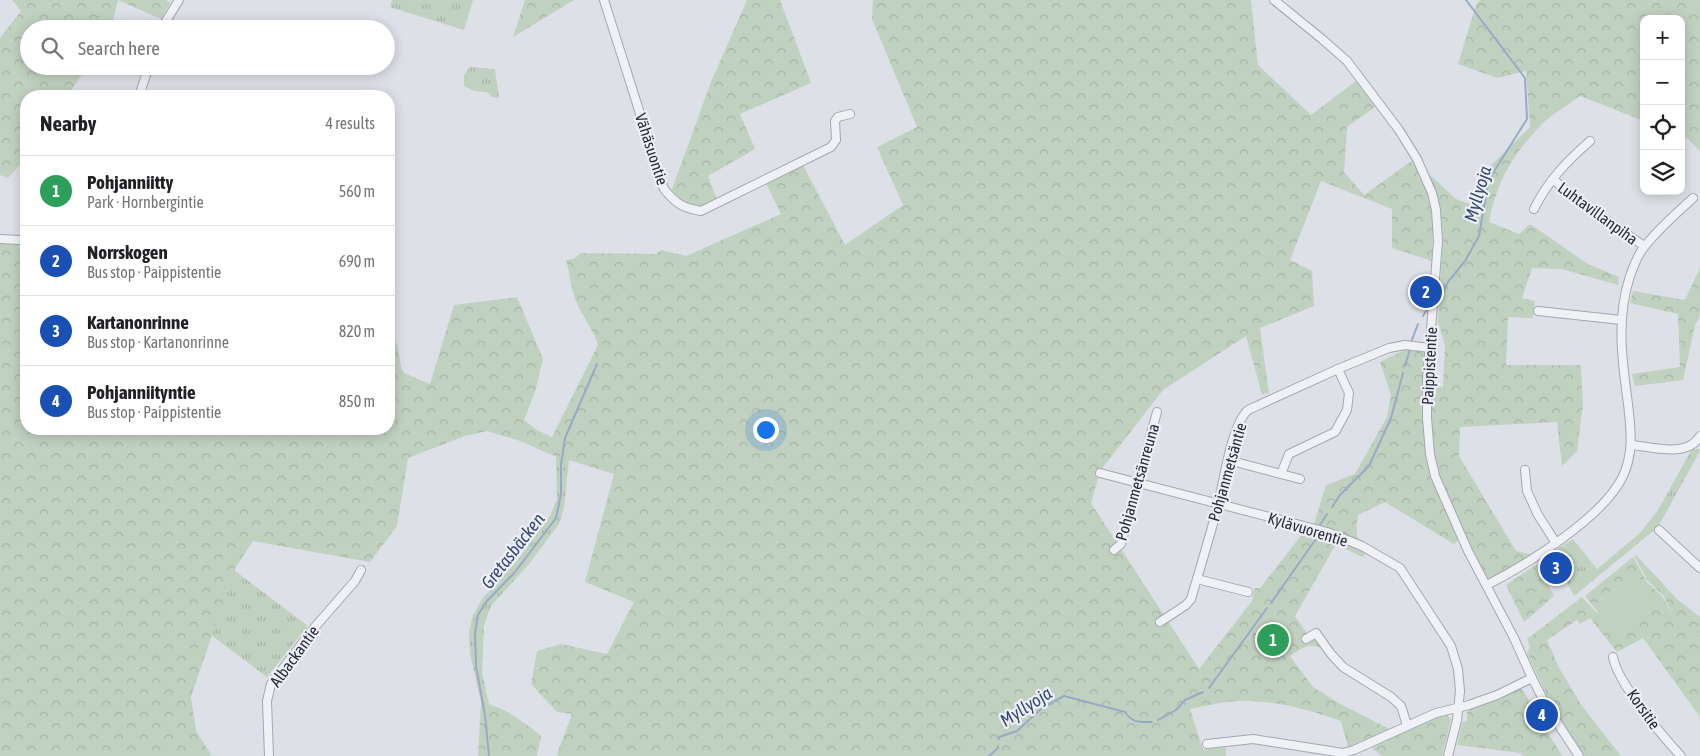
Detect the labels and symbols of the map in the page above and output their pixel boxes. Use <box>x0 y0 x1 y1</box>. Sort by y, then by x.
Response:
street label: Vähäsuontie <box>632 111 672 187</box>
water label: Myllyoja <box>1460 163 1496 224</box>
street label: Luhtavillanpiha <box>1554 178 1641 249</box>
pin: 2 <box>1410 273 1442 311</box>
street label: Paippistentie <box>1418 326 1441 406</box>
your location <box>753 417 779 443</box>
street label: Pohjanmetsänreuna <box>1112 421 1163 543</box>
street label: Pohjanmetsäntie <box>1204 421 1251 524</box>
water label: Gretasbäcken <box>477 508 549 593</box>
street label: Kylävuorentie <box>1265 508 1350 551</box>
pin: 3 <box>1540 549 1572 587</box>
pin: 1 <box>1257 621 1289 659</box>
street label: Albackantie <box>266 622 322 690</box>
water label: Myllyoja <box>996 682 1056 731</box>
street label: Korsitie <box>1624 686 1664 732</box>
pin: 4 <box>1526 696 1558 734</box>

